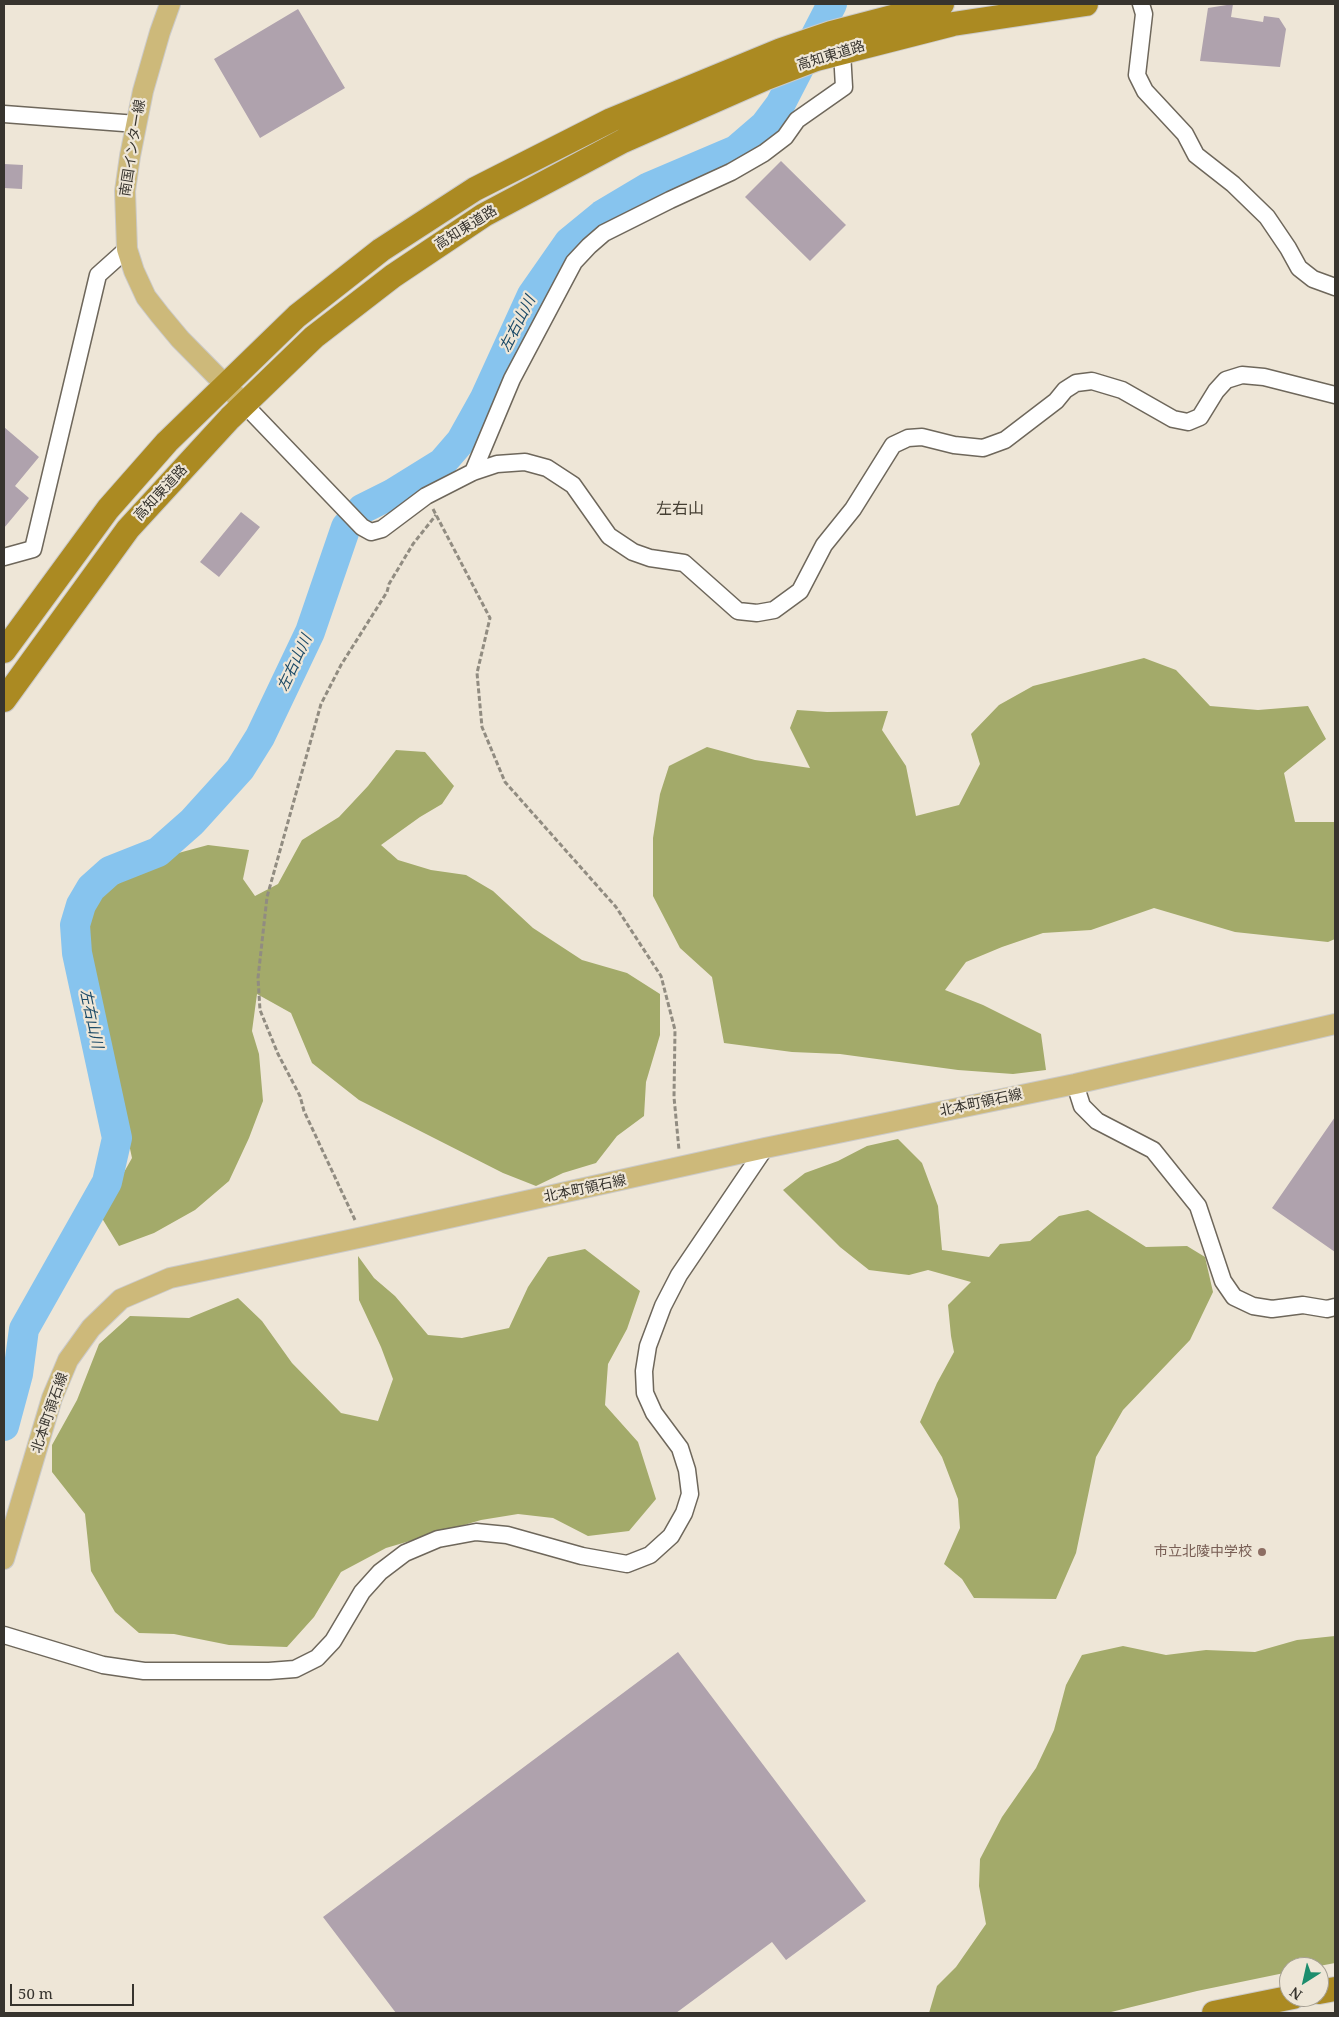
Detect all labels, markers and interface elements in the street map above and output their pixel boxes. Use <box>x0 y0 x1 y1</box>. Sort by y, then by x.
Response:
street label: 高知東道路 <box>795 38 867 74</box>
street label: 南国インター線 <box>117 98 149 198</box>
street label: 高知東道路 <box>432 202 500 254</box>
water label: 左右山川 <box>496 293 540 355</box>
street label: 高知東道路 <box>131 462 191 524</box>
district label: 左右山 <box>656 499 704 519</box>
water label: 左右山川 <box>274 632 316 694</box>
water label: 左右山川 <box>76 988 106 1050</box>
street label: 北本町領石線 <box>938 1086 1024 1120</box>
street label: 北本町領石線 <box>542 1172 628 1206</box>
street label: 北本町領石線 <box>28 1371 72 1455</box>
place label: 市立北陵中学校 <box>1154 1544 1252 1560</box>
marker: 市立北陵中学校 <box>1256 1546 1268 1558</box>
north arrow <box>1279 1957 1329 2007</box>
scale bar <box>12 1974 136 2006</box>
text: 50 m <box>18 1983 53 2003</box>
text: N <box>1286 1983 1306 2005</box>

